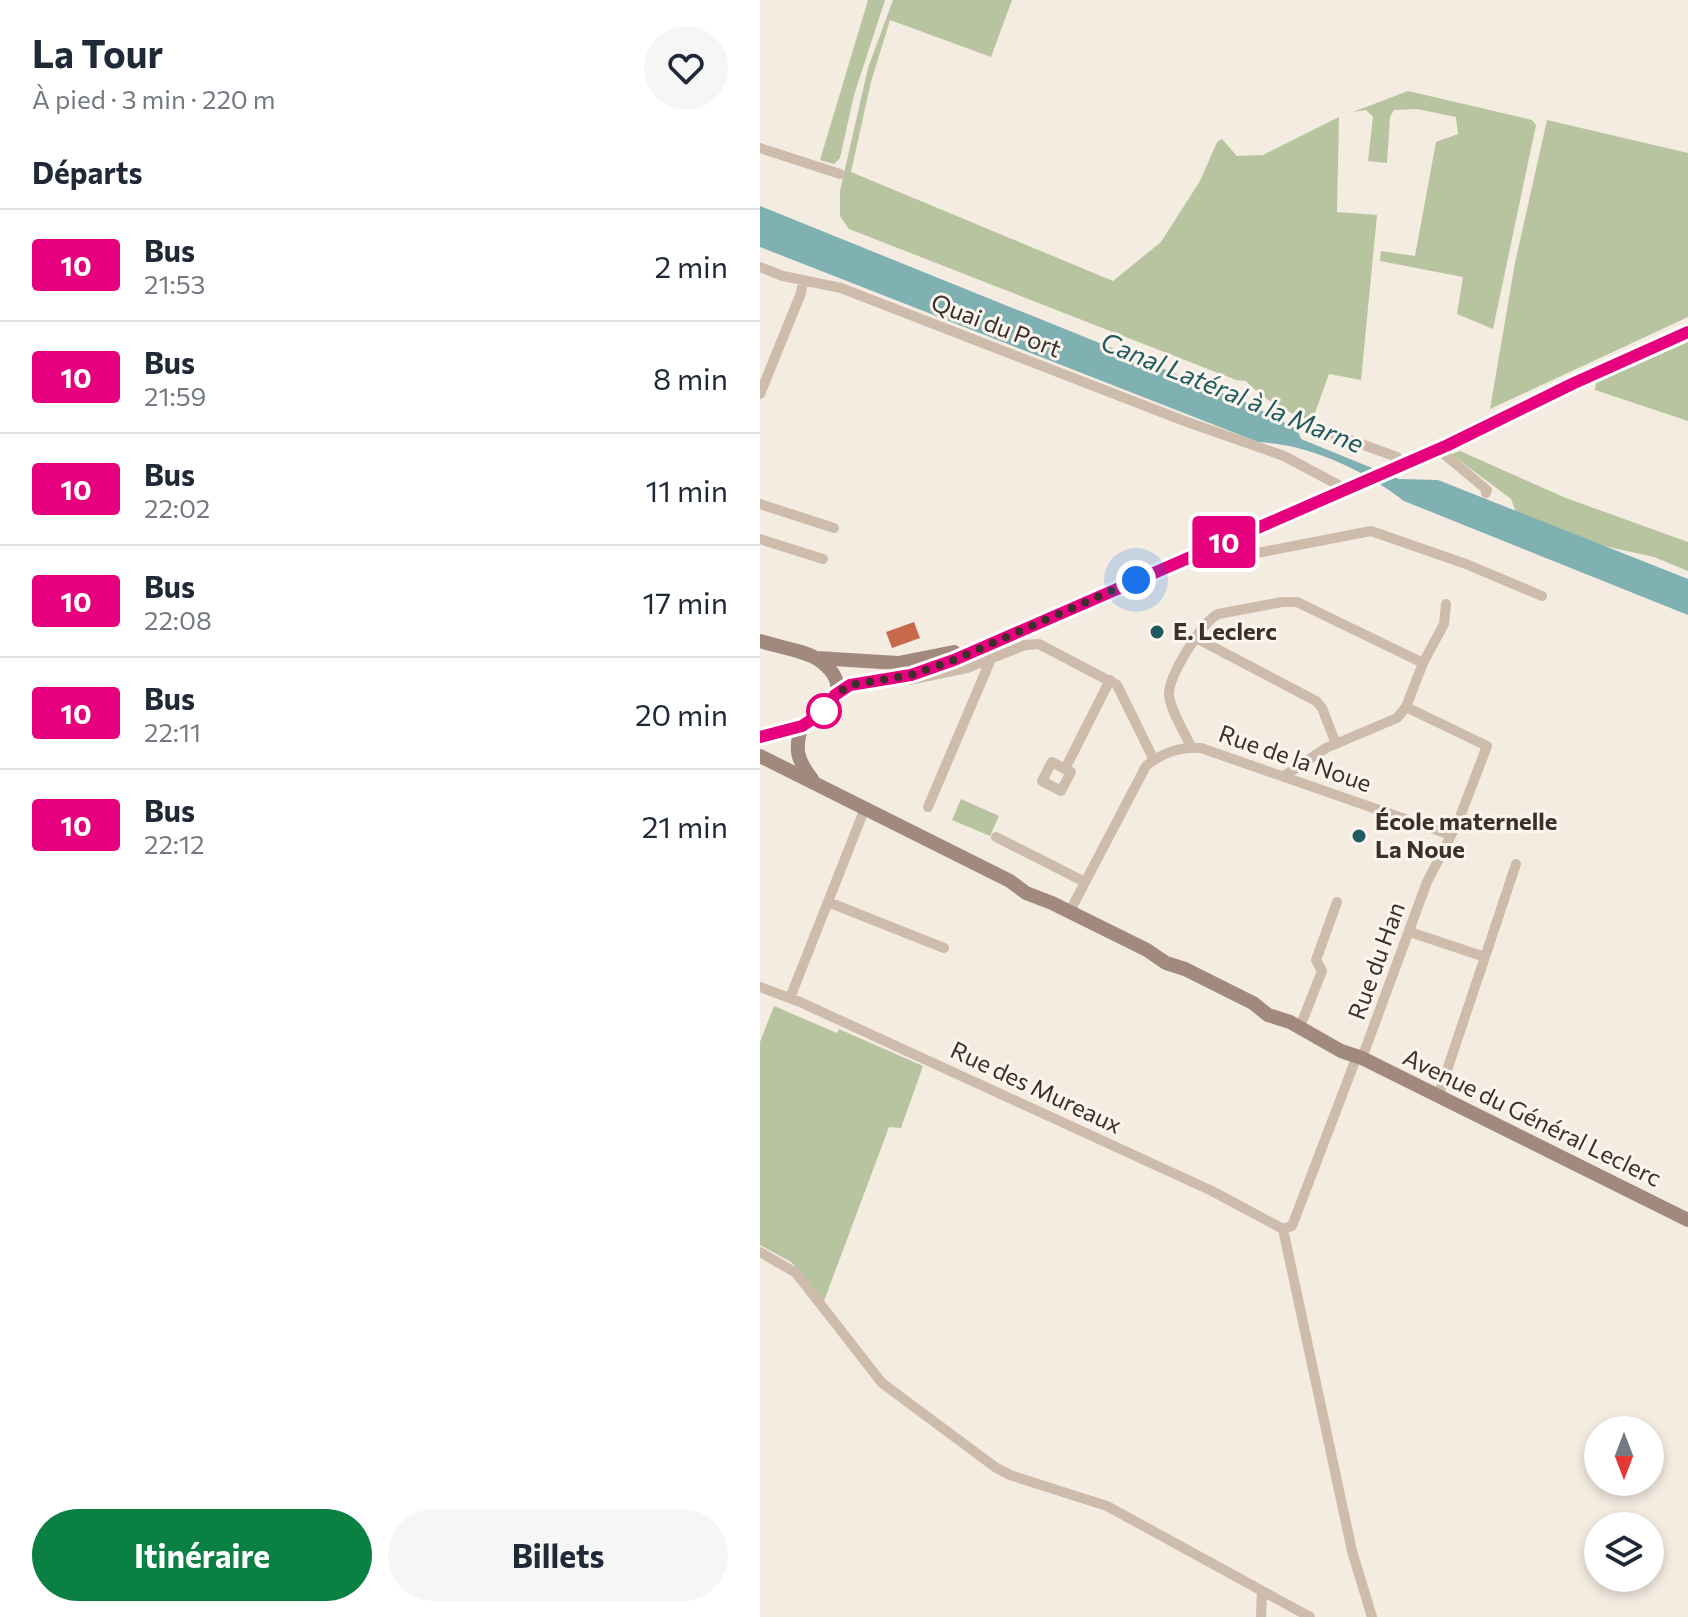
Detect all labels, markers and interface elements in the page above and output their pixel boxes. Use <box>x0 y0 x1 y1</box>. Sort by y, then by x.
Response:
button: heart <box>644 26 728 110</box>
text: La Tour <box>32 29 163 76</box>
text: À pied · 3 min · 220 m <box>32 83 275 114</box>
text: Départs <box>32 153 142 190</box>
text: Bus <box>144 231 195 268</box>
text: 2 min <box>655 247 728 284</box>
text: 10 <box>60 248 92 282</box>
text: 21:53 <box>144 268 205 299</box>
street label: Quai du Port <box>928 287 1066 363</box>
water label: Canal Latéral à la Marne <box>1097 325 1369 459</box>
text: Bus <box>144 343 195 380</box>
text: 8 min <box>653 359 728 396</box>
text: 10 <box>60 360 92 394</box>
text: 21:59 <box>144 380 206 411</box>
text: Bus <box>144 455 195 492</box>
text: 11 min <box>646 471 728 508</box>
text: 10 <box>60 472 92 506</box>
text: 22:02 <box>144 492 210 523</box>
line badge: 10 <box>1188 516 1260 568</box>
text: 10 <box>1208 525 1240 559</box>
your location <box>1116 560 1156 600</box>
text: Bus <box>144 567 195 604</box>
text: 17 min <box>643 583 728 620</box>
text: 10 <box>60 584 92 618</box>
text: 22:08 <box>144 604 212 635</box>
place label: E. Leclerc <box>1173 616 1277 645</box>
marker: E. Leclerc <box>1148 623 1166 641</box>
text: Bus <box>144 679 195 716</box>
unlabelled marker <box>807 694 841 728</box>
text: 20 min <box>635 695 728 732</box>
text: 10 <box>60 696 92 730</box>
text: 22:11 <box>144 716 201 747</box>
street label: Rue de la Noue <box>1215 718 1376 797</box>
text: Bus <box>144 791 195 828</box>
place label: École maternelle La Noue <box>1375 806 1557 863</box>
text: 21 min <box>642 807 728 844</box>
text: 10 <box>60 808 92 842</box>
marker: École maternelle La Noue <box>1350 827 1368 845</box>
text: 22:12 <box>144 828 205 859</box>
street label: Rue du Han <box>1341 898 1410 1023</box>
street label: Rue des Mureaux <box>946 1034 1127 1139</box>
street label: Avenue du Général Leclerc <box>1399 1041 1667 1192</box>
north arrow <box>1584 1416 1664 1496</box>
map controls <box>1584 1416 1664 1592</box>
button: Itinéraire <box>32 1509 372 1601</box>
button: Billets <box>388 1509 728 1601</box>
button: layers <box>1584 1512 1664 1592</box>

